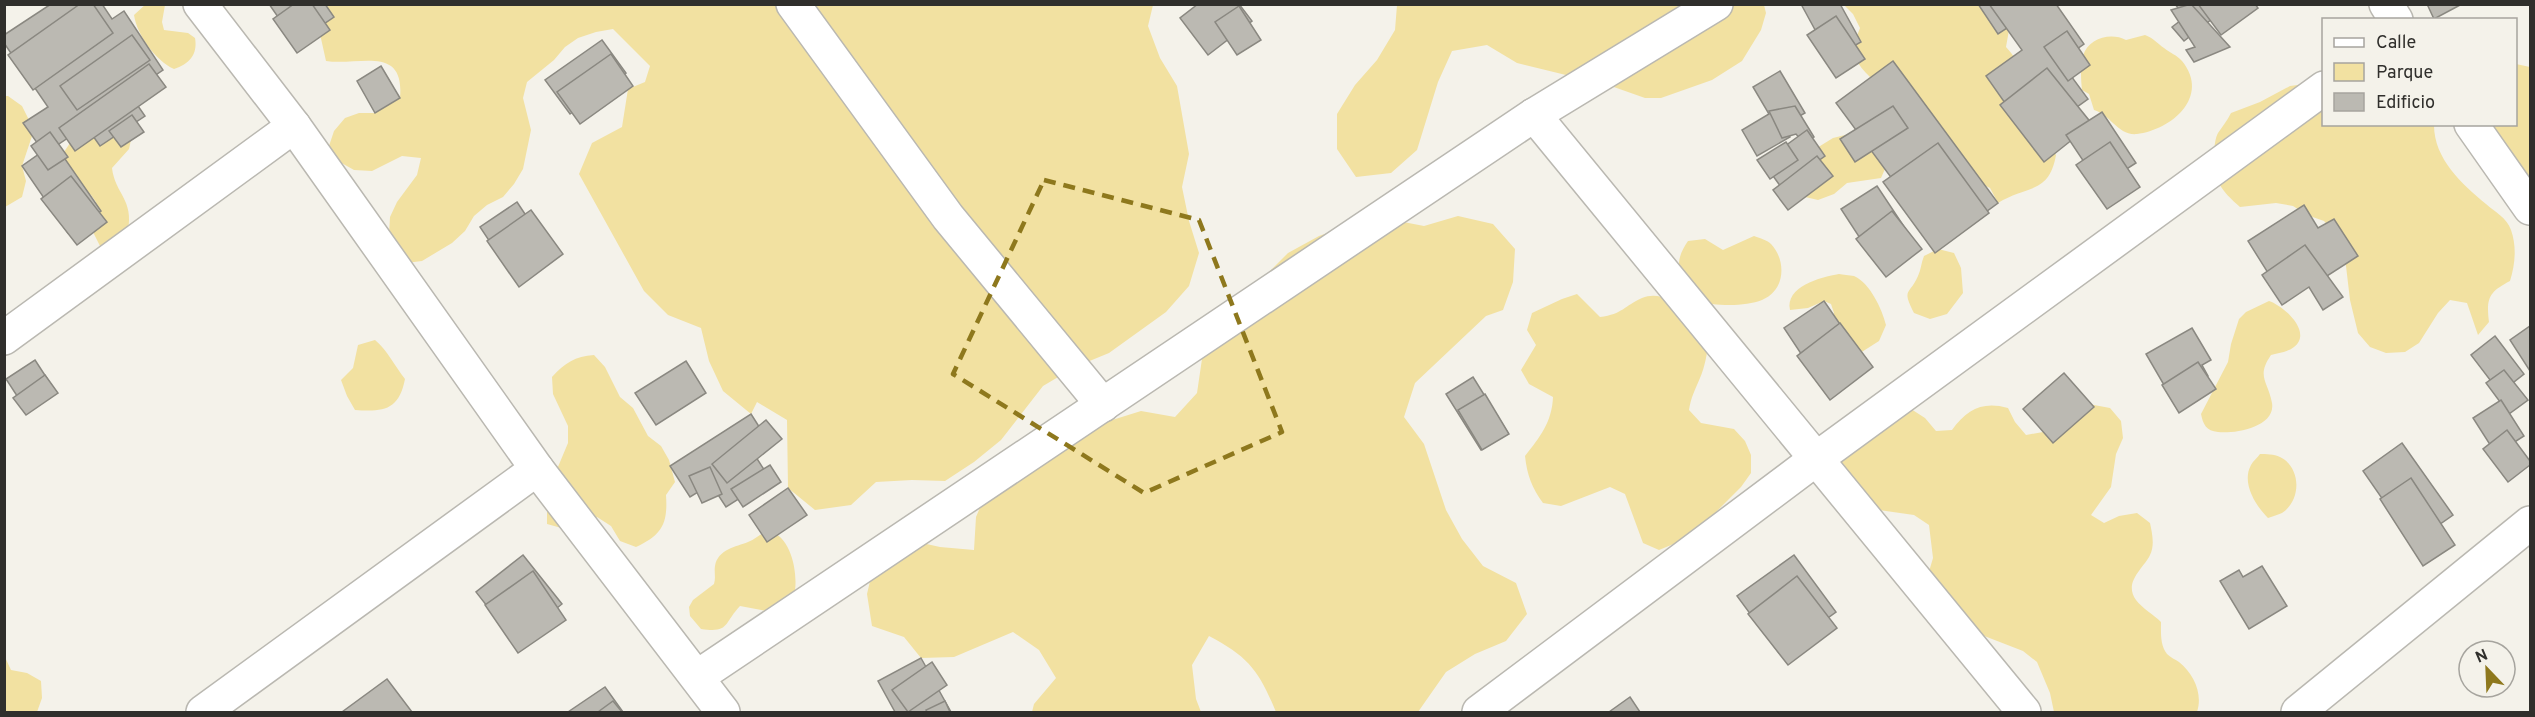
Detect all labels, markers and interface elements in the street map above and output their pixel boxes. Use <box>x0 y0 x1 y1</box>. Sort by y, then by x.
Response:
legend <box>2322 18 2517 126</box>
text: Calle <box>2376 32 2416 55</box>
text: Parque <box>2376 62 2433 85</box>
text: Edificio <box>2376 92 2435 115</box>
north arrow <box>2457 639 2517 699</box>
text: N <box>2473 646 2491 668</box>

